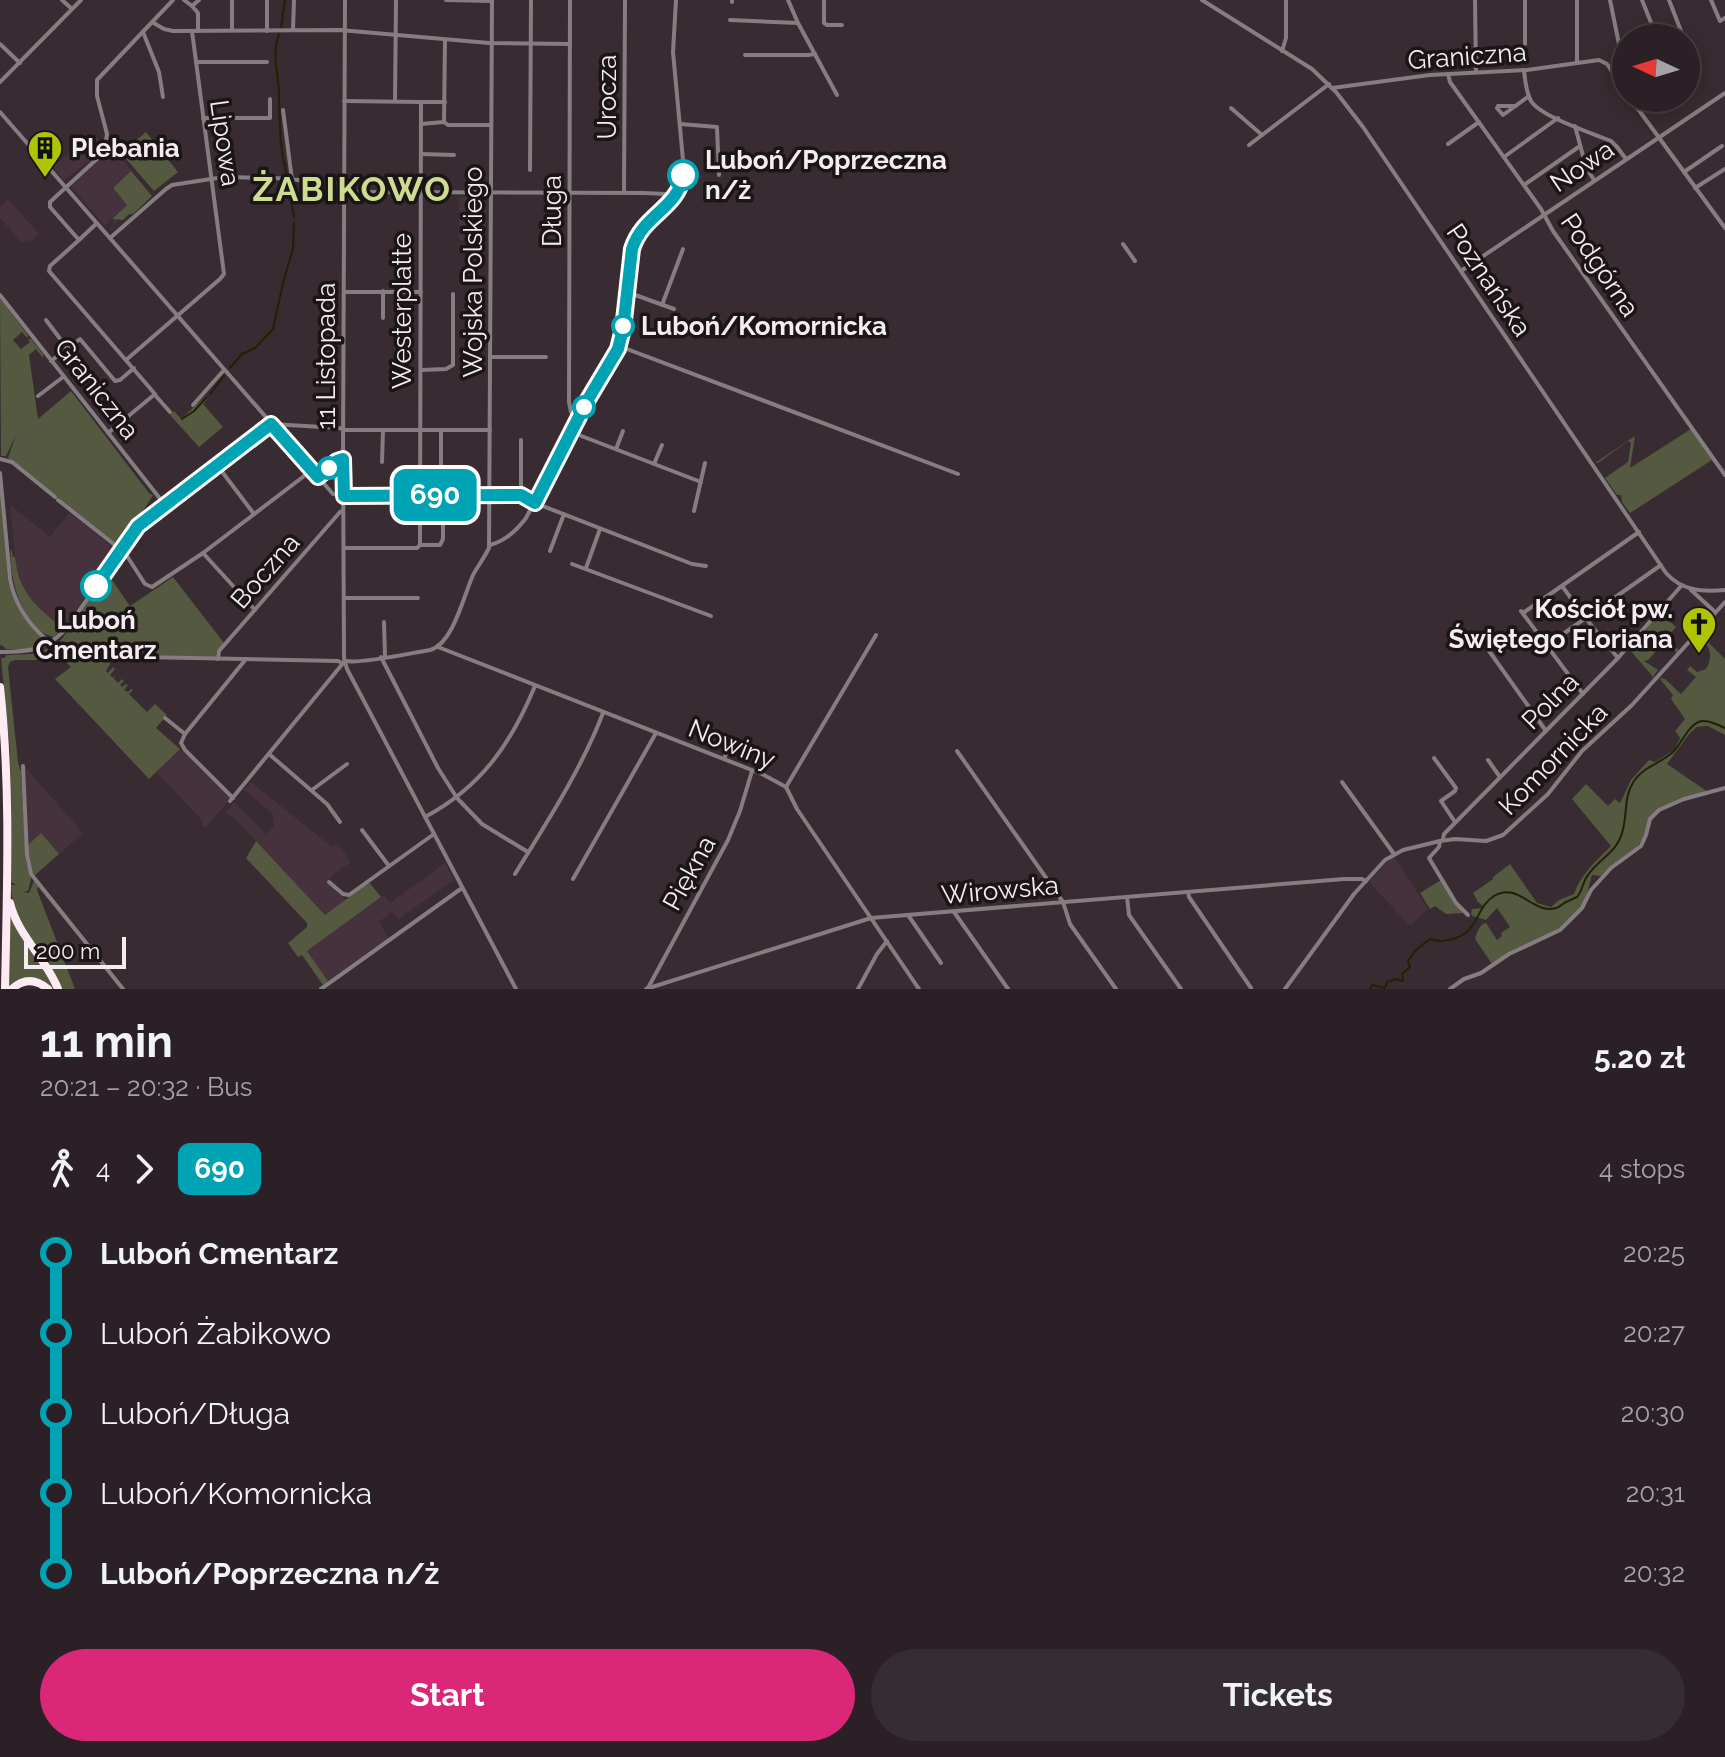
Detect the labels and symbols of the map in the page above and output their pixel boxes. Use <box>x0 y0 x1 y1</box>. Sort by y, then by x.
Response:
north arrow <box>1612 24 1700 112</box>
street label: Graniczna <box>1407 37 1527 75</box>
street label: Urocza <box>592 55 622 139</box>
street label: Lipowa <box>204 98 246 188</box>
building icon: Plebania <box>26 129 64 179</box>
place label: Plebania <box>71 133 180 163</box>
street label: Nowa <box>1545 134 1619 198</box>
place label: Luboń/Poprzeczna n/ż <box>705 145 947 205</box>
marker: Luboń/Poprzeczna n/ż <box>668 160 698 190</box>
street label: Wojska Polskiego <box>458 166 488 378</box>
district label: ŻABIKOWO <box>252 169 452 209</box>
street label: Długa <box>537 175 567 247</box>
street label: Podgórna <box>1555 208 1645 322</box>
street label: Poznańska <box>1441 218 1537 342</box>
street label: Westerplatte <box>387 233 417 389</box>
street label: 11 Listopada <box>311 283 341 429</box>
place label: Luboń/Komornicka <box>641 311 887 341</box>
marker: Luboń/Komornicka <box>612 315 634 337</box>
street label: Graniczna <box>49 333 145 445</box>
unlabelled marker <box>573 396 595 418</box>
unlabelled marker <box>318 457 340 479</box>
line badge: 690 <box>389 469 481 521</box>
street label: Boczna <box>224 528 306 614</box>
marker: Luboń Cmentarz <box>81 571 111 601</box>
place label: Kościół pw. Świętego Floriana <box>1449 594 1673 654</box>
place label: Luboń Cmentarz <box>35 605 157 665</box>
church icon: Kościół pw. Świętego Floriana <box>1680 605 1718 655</box>
street label: Polna <box>1515 666 1585 736</box>
street label: Komornicka <box>1493 697 1613 821</box>
street label: Nowiny <box>684 713 780 775</box>
street label: Piękna <box>656 831 722 915</box>
street label: Wirowska <box>940 870 1060 910</box>
scale bar <box>24 933 126 969</box>

